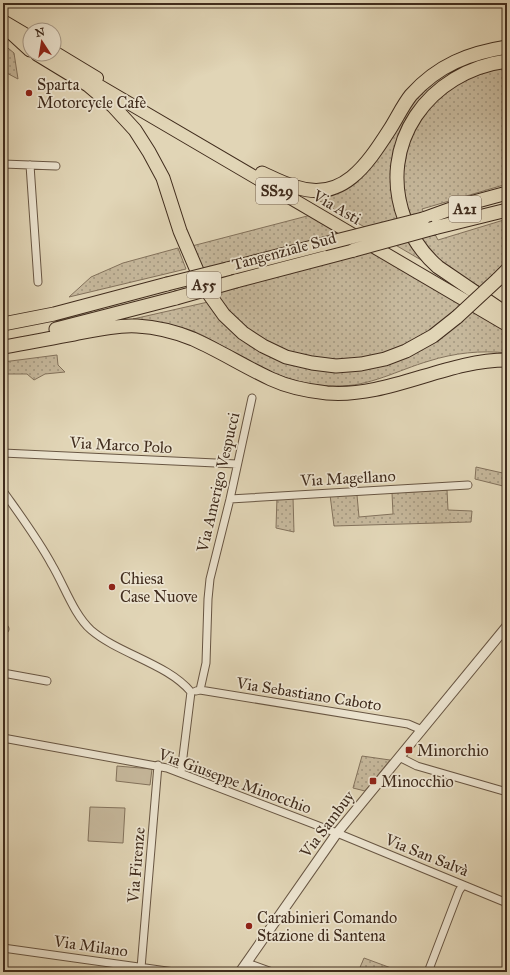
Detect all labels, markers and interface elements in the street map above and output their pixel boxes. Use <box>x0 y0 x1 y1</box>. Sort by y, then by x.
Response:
north arrow <box>22 22 62 62</box>
text: N <box>34 25 47 40</box>
place label: Sparta Motorcycle Cafè <box>37 75 146 112</box>
marker: Sparta Motorcycle Cafè <box>24 88 34 98</box>
road number: SS29 <box>256 178 298 204</box>
street label: Via Asti <box>309 185 365 229</box>
road number: A21 <box>449 196 481 222</box>
street label: Tangenziale Sud <box>230 228 338 275</box>
road number: A55 <box>187 272 221 298</box>
street label: Via Amerigo Vespucci <box>192 410 244 555</box>
street label: Via Marco Polo <box>68 433 173 457</box>
street label: Via Magellano <box>299 466 396 491</box>
place label: Chiesa Case Nuove <box>120 569 198 606</box>
marker: Chiesa Case Nuove <box>107 582 117 592</box>
street label: Via Sebastiano Caboto <box>234 673 383 715</box>
place label: Minorchio <box>417 741 489 760</box>
street label: Via Giuseppe Minocchio <box>155 744 314 818</box>
marker: Minorchio <box>404 745 414 755</box>
place label: Minocchio <box>381 772 454 791</box>
marker: Minocchio <box>368 776 378 786</box>
street label: Via Sambuy <box>295 786 359 862</box>
street label: Via Firenze <box>123 826 149 905</box>
street label: Via San Salvà <box>382 829 472 880</box>
place label: Carabinieri Comando Stazione di Santena <box>257 908 397 945</box>
marker: Carabinieri Comando Stazione di Santena <box>244 921 254 931</box>
street label: Via Milano <box>52 931 129 961</box>

